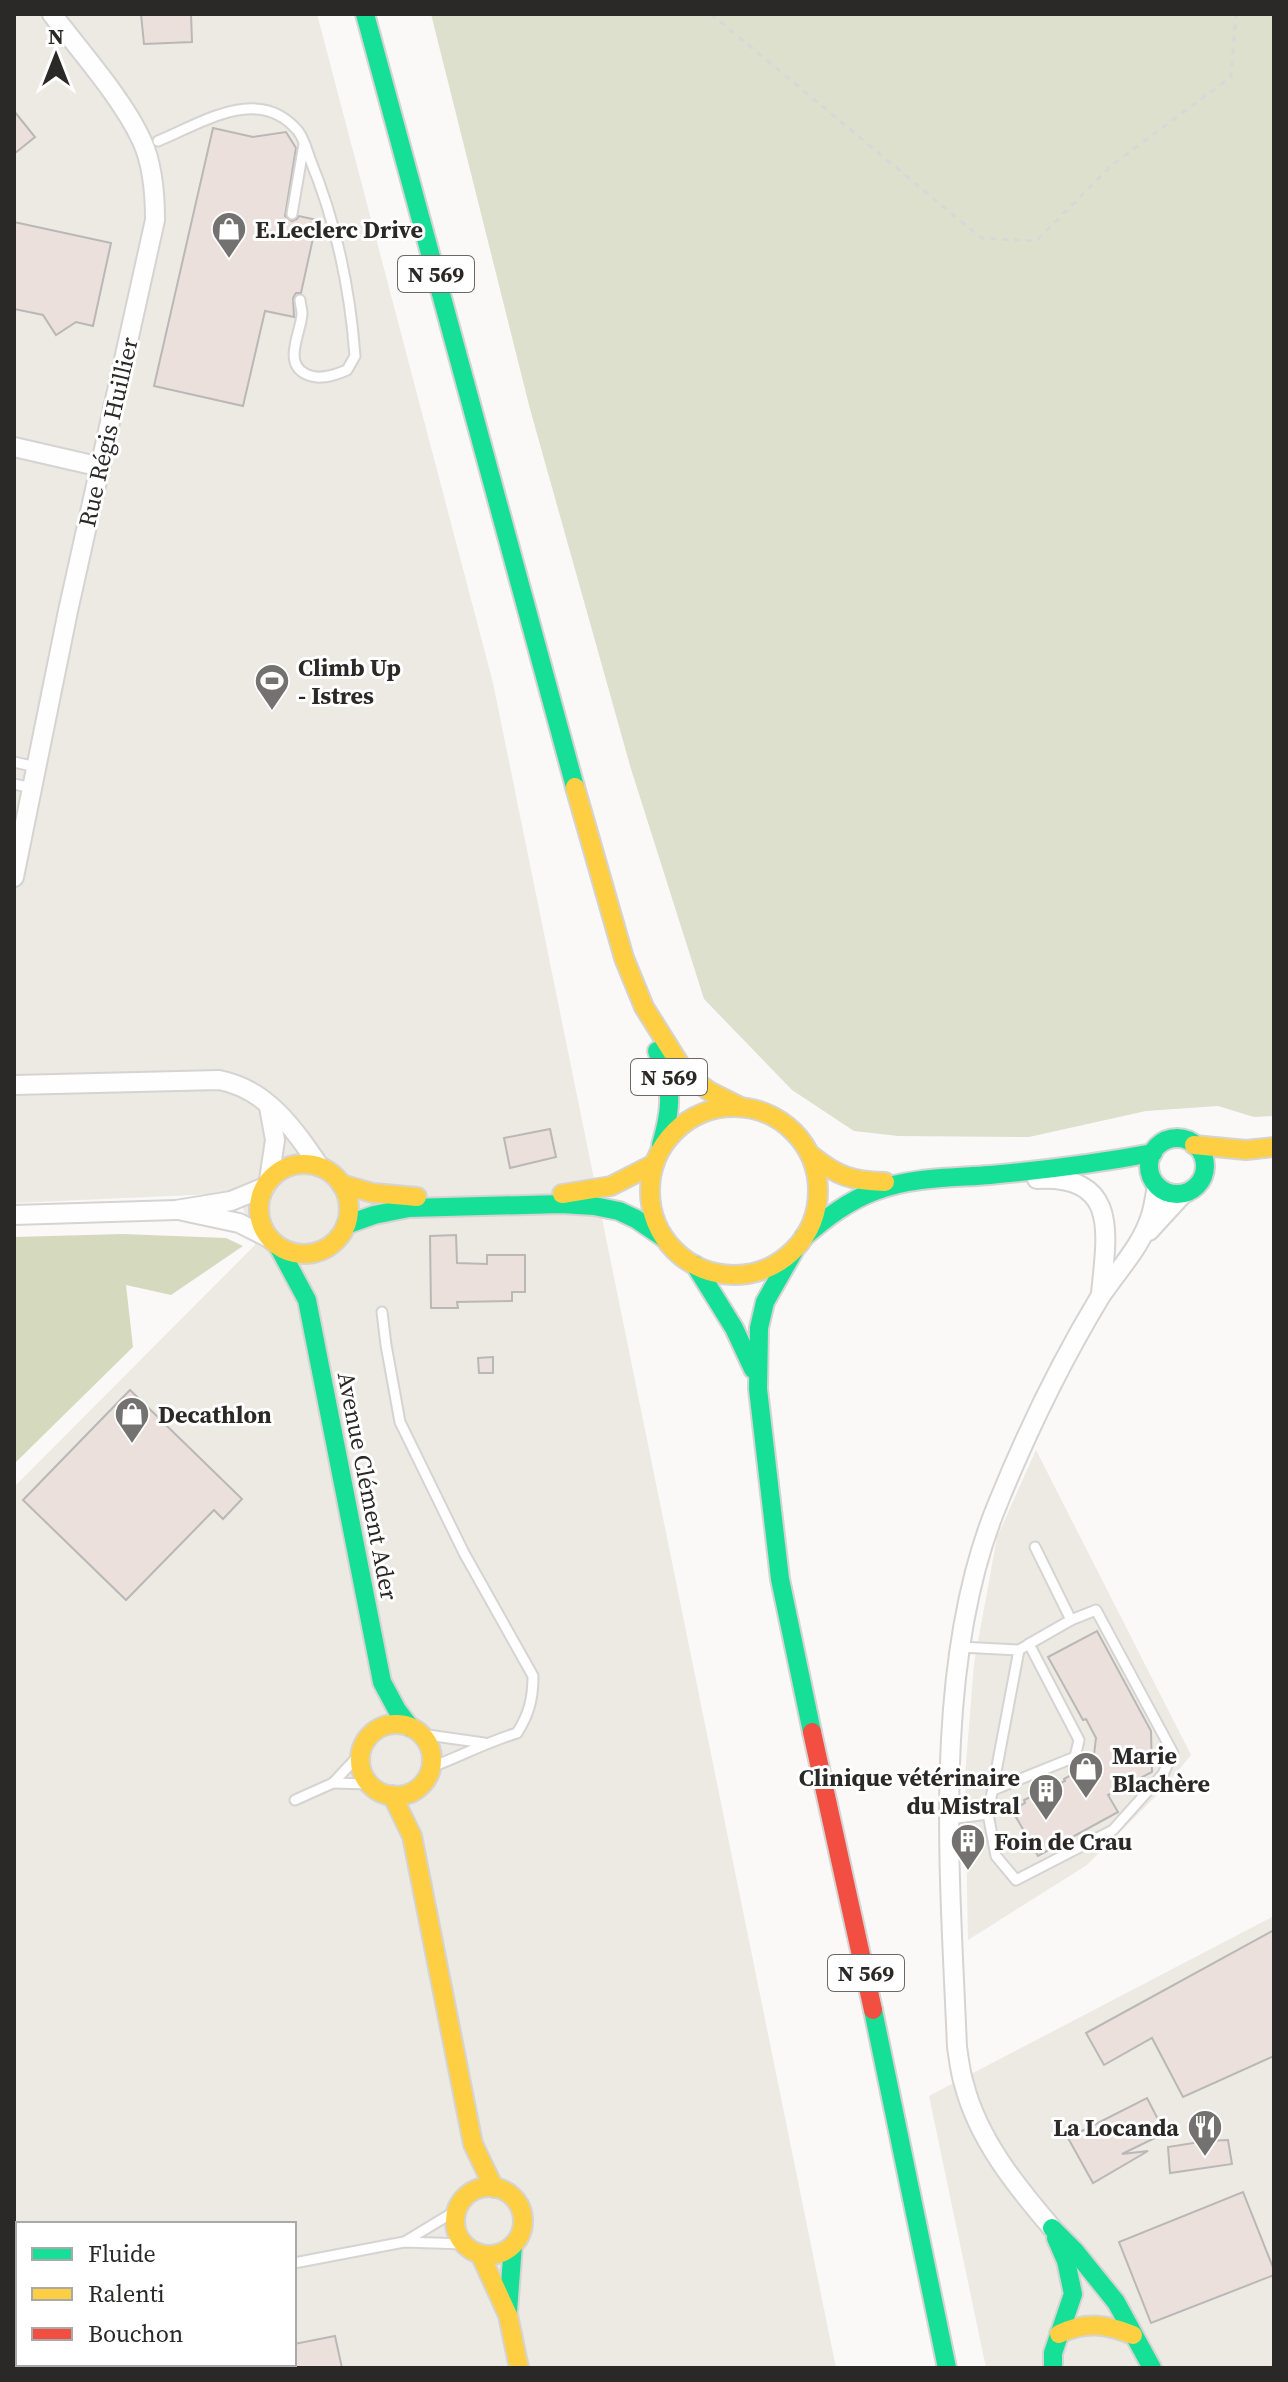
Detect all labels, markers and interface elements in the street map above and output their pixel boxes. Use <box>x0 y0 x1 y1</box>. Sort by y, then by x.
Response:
north arrow <box>16 16 96 96</box>
text: N <box>48 21 64 51</box>
shop icon: E.Leclerc Drive <box>210 210 248 260</box>
place label: E.Leclerc Drive <box>255 213 423 246</box>
road number: N 569 <box>398 256 474 292</box>
street label: Rue Régis Huillier <box>70 334 146 530</box>
place label: Climb Up - Istres <box>298 651 401 712</box>
sports icon: Climb Up - Istres <box>253 662 291 712</box>
road number: N 569 <box>631 1059 707 1095</box>
street label: Avenue Clément Ader <box>330 1369 406 1603</box>
shop icon: Decathlon <box>113 1395 151 1445</box>
place label: Decathlon <box>158 1398 272 1431</box>
place label: Marie Blachère <box>1112 1739 1210 1800</box>
shop icon: Marie Blachère <box>1067 1750 1105 1800</box>
place label: Clinique vétérinaire du Mistral <box>799 1761 1020 1822</box>
building icon: Clinique vétérinaire du Mistral <box>1027 1772 1065 1822</box>
building icon: Foin de Crau <box>949 1822 987 1872</box>
place label: Foin de Crau <box>994 1825 1133 1858</box>
road number: N 569 <box>828 1955 904 1991</box>
restaurant icon: La Locanda <box>1186 2108 1224 2158</box>
place label: La Locanda <box>1053 2111 1179 2144</box>
legend <box>16 2222 296 2366</box>
text: Fluide <box>88 2237 156 2270</box>
text: Ralenti <box>88 2277 165 2310</box>
text: Bouchon <box>88 2317 183 2350</box>

